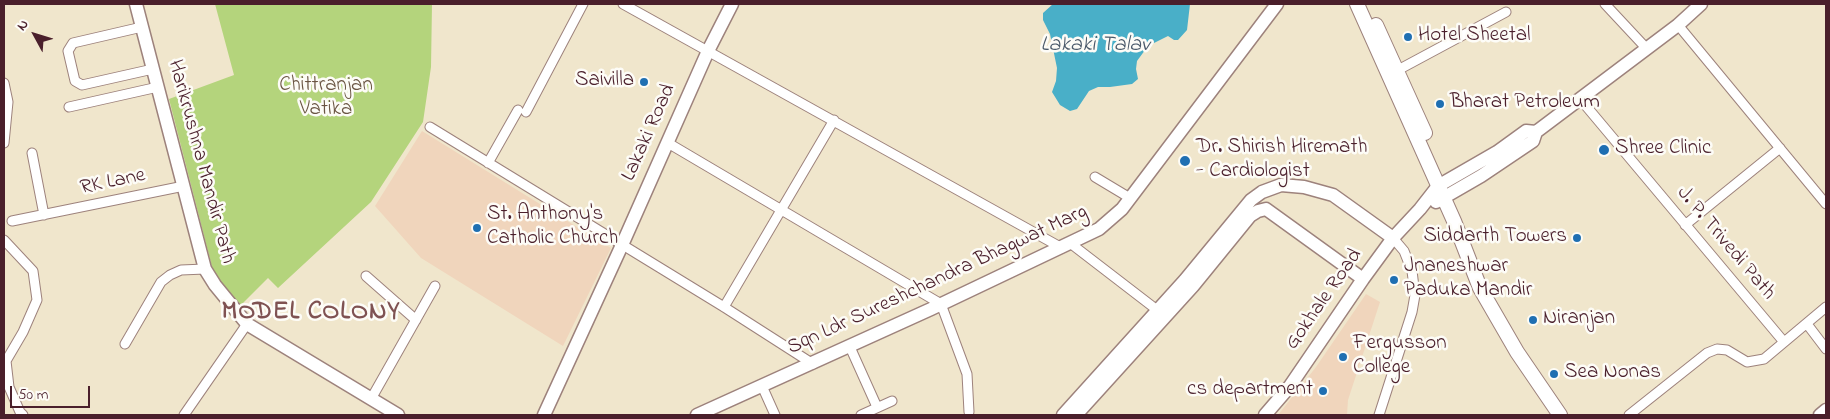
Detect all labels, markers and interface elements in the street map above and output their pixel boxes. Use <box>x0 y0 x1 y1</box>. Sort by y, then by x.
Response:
north arrow <box>10 10 60 60</box>
text: N <box>12 15 34 36</box>
place label: Hotel Sheetal <box>1418 24 1531 50</box>
marker: Hotel Sheetal <box>1402 31 1414 43</box>
water label: Lakaki Talav <box>1040 33 1150 59</box>
street label: Harikrushna Mandir Path <box>161 57 239 267</box>
place label: Saivilla <box>575 69 634 95</box>
park label: Chittranjan Vatika <box>279 74 373 124</box>
marker: Saivilla <box>638 76 650 88</box>
street label: Lakaki Road <box>617 81 683 185</box>
place label: Bharat Petroleum <box>1450 91 1600 117</box>
marker: Bharat Petroleum <box>1434 98 1446 110</box>
place label: Dr. Shirish Hiremath - Cardiologist <box>1196 136 1367 186</box>
place label: Shree Clinic <box>1615 137 1711 163</box>
marker: Shree Clinic <box>1597 143 1611 157</box>
marker: Dr. Shirish Hiremath - Cardiologist <box>1178 154 1192 168</box>
street label: RK Lane <box>78 164 148 202</box>
street label: J. P. Trivedi Path <box>1670 182 1780 306</box>
street label: Sqn Ldr Sureshchandra Bhagwat Marg <box>784 200 1092 362</box>
place label: St. Anthony's Catholic Church <box>487 203 618 253</box>
marker: St. Anthony's Catholic Church <box>471 222 483 234</box>
place label: Siddarth Towers <box>1424 225 1567 251</box>
marker: Siddarth Towers <box>1571 232 1583 244</box>
street label: Gokhale Road <box>1281 245 1369 355</box>
place label: Jnaneshwar Paduka Mandir <box>1404 255 1532 305</box>
marker: Jnaneshwar Paduka Mandir <box>1388 274 1400 286</box>
district label: MODEL COLONY <box>220 298 402 330</box>
place label: Niranjan <box>1543 307 1615 333</box>
marker: Niranjan <box>1527 314 1539 326</box>
place label: Fergusson College <box>1353 332 1447 382</box>
marker: Fergusson College <box>1337 351 1349 363</box>
place label: Sea Nonas <box>1564 361 1661 387</box>
marker: Sea Nonas <box>1548 368 1560 380</box>
scale bar <box>12 376 92 408</box>
place label: cs department <box>1187 378 1313 404</box>
text: 50 m <box>18 384 48 406</box>
marker: cs department <box>1317 385 1329 397</box>

